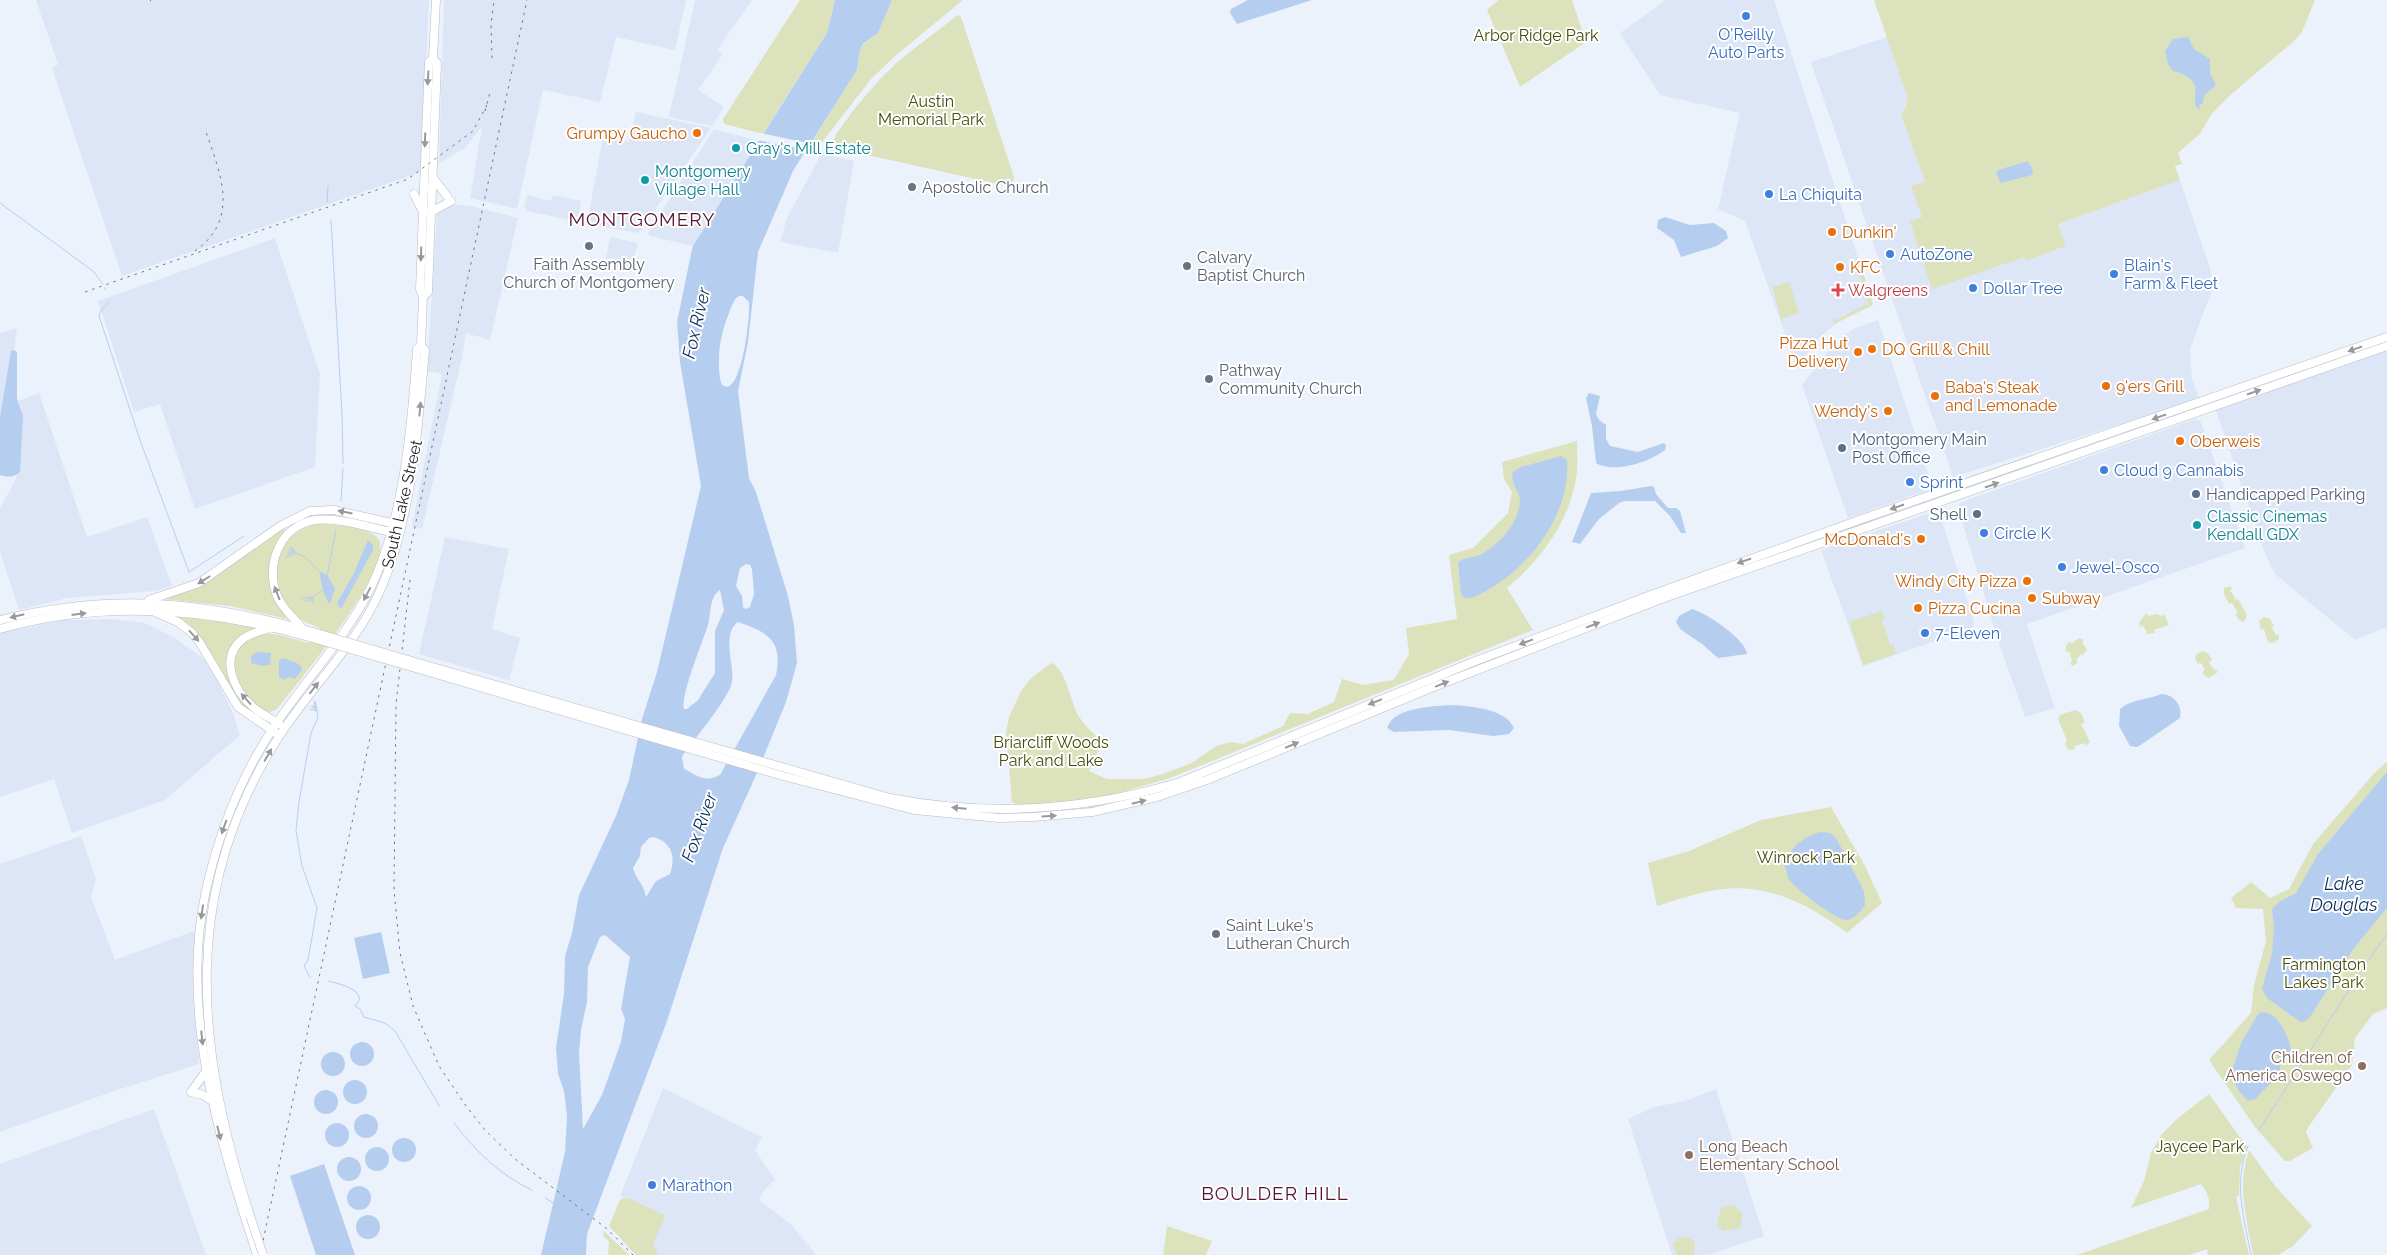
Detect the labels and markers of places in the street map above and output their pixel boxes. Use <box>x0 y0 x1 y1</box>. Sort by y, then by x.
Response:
marker: O'Reilly Auto Parts <box>1740 10 1752 22</box>
place label: O'Reilly Auto Parts <box>1708 25 1784 62</box>
place label: Grumpy Gaucho <box>567 124 687 143</box>
marker: Grumpy Gaucho <box>691 127 703 139</box>
place label: Gray's Mill Estate <box>746 139 871 158</box>
marker: Gray's Mill Estate <box>730 142 742 154</box>
place label: Montgomery Village Hall <box>655 162 751 199</box>
marker: Montgomery Village Hall <box>639 174 651 186</box>
place label: Apostolic Church <box>922 178 1049 197</box>
marker: Apostolic Church <box>906 181 918 193</box>
place label: La Chiquita <box>1779 185 1862 204</box>
marker: La Chiquita <box>1763 188 1775 200</box>
place label: Dunkin' <box>1842 223 1897 242</box>
marker: Dunkin' <box>1826 226 1838 238</box>
marker: Faith Assembly Church of Montgomery <box>583 240 595 252</box>
place label: AutoZone <box>1900 245 1973 264</box>
place label: Calvary Baptist Church <box>1197 248 1305 285</box>
marker: AutoZone <box>1884 248 1896 260</box>
place label: Faith Assembly Church of Montgomery <box>503 255 675 292</box>
place label: Blain's Farm & Fleet <box>2124 256 2219 293</box>
place label: KFC <box>1850 258 1880 277</box>
marker: Calvary Baptist Church <box>1181 260 1193 272</box>
marker: KFC <box>1834 261 1846 273</box>
marker: Blain's Farm & Fleet <box>2108 268 2120 280</box>
place label: Dollar Tree <box>1983 279 2063 298</box>
place label: Walgreens <box>1848 281 1928 300</box>
marker: Dollar Tree <box>1967 282 1979 294</box>
marker: Walgreens <box>1832 284 1844 296</box>
place label: Pizza Hut Delivery <box>1779 334 1849 371</box>
place label: DQ Grill & Chill <box>1882 340 1990 359</box>
marker: DQ Grill & Chill <box>1866 343 1878 355</box>
marker: Pizza Hut Delivery <box>1852 346 1864 358</box>
place label: Pathway Community Church <box>1219 361 1362 398</box>
marker: Pathway Community Church <box>1203 373 1215 385</box>
place label: 9'ers Grill <box>2116 377 2184 396</box>
place label: Baba's Steak and Lemonade <box>1945 378 2057 415</box>
marker: 9'ers Grill <box>2100 380 2112 392</box>
marker: Baba's Steak and Lemonade <box>1929 390 1941 402</box>
place label: Wendy's <box>1814 402 1878 421</box>
marker: Wendy's <box>1882 405 1894 417</box>
place label: Montgomery Main Post Office <box>1852 430 1987 467</box>
place label: Oberweis <box>2190 432 2260 451</box>
marker: Oberweis <box>2174 435 2186 447</box>
marker: Montgomery Main Post Office <box>1836 442 1848 454</box>
place label: Cloud 9 Cannabis <box>2114 461 2244 480</box>
marker: Cloud 9 Cannabis <box>2098 464 2110 476</box>
place label: Sprint <box>1920 473 1964 492</box>
marker: Sprint <box>1904 476 1916 488</box>
place label: Handicapped Parking <box>2206 485 2365 504</box>
marker: Handicapped Parking <box>2190 488 2202 500</box>
place label: Shell <box>1930 505 1968 524</box>
place label: Classic Cinemas Kendall GDX <box>2207 507 2327 544</box>
marker: Shell <box>1971 508 1983 520</box>
marker: Classic Cinemas Kendall GDX <box>2191 519 2203 531</box>
place label: Circle K <box>1994 524 2051 543</box>
marker: Circle K <box>1978 527 1990 539</box>
place label: McDonald's <box>1824 530 1911 549</box>
marker: McDonald's <box>1915 533 1927 545</box>
place label: Jewel-Osco <box>2072 558 2160 577</box>
marker: Jewel-Osco <box>2056 561 2068 573</box>
place label: Windy City Pizza <box>1895 572 2017 591</box>
marker: Windy City Pizza <box>2021 575 2033 587</box>
place label: Subway <box>2042 589 2101 608</box>
marker: Subway <box>2026 592 2038 604</box>
place label: Pizza Cucina <box>1928 599 2021 618</box>
marker: Pizza Cucina <box>1912 602 1924 614</box>
place label: 7-Eleven <box>1935 624 2000 643</box>
marker: 7-Eleven <box>1919 627 1931 639</box>
place label: Saint Luke's Lutheran Church <box>1226 916 1350 953</box>
marker: Saint Luke's Lutheran Church <box>1210 928 1222 940</box>
place label: Children of America Oswego <box>2225 1048 2353 1085</box>
marker: Children of America Oswego <box>2356 1060 2368 1072</box>
place label: Long Beach Elementary School <box>1699 1137 1840 1174</box>
marker: Long Beach Elementary School <box>1683 1149 1695 1161</box>
place label: Marathon <box>662 1176 732 1195</box>
marker: Marathon <box>646 1179 658 1191</box>

